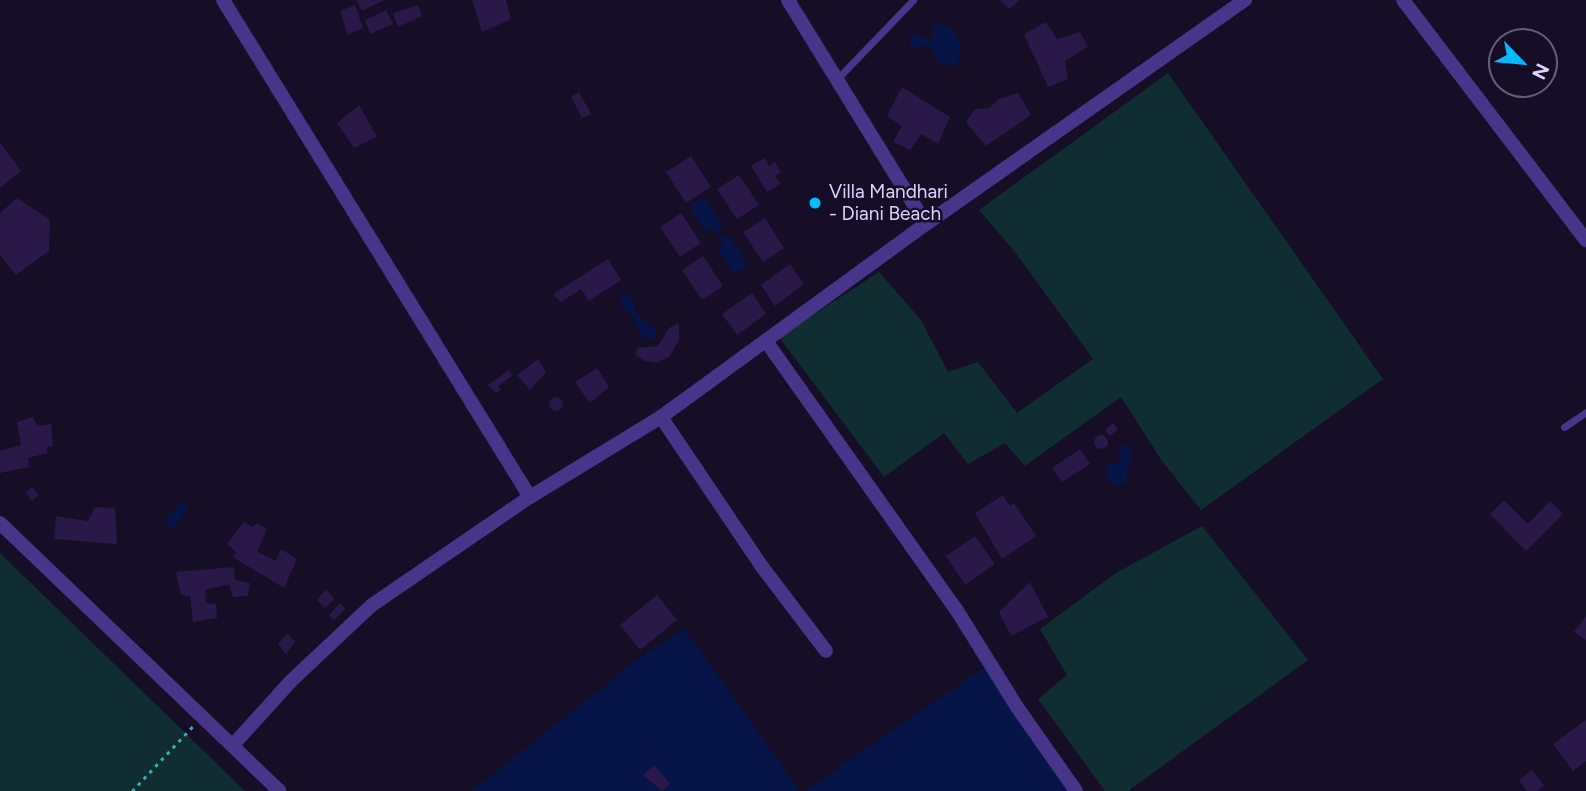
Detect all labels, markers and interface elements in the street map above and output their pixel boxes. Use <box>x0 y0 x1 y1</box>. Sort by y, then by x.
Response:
north arrow <box>1488 28 1558 98</box>
text: N <box>1527 60 1554 83</box>
place label: Villa Mandhari - Diani Beach <box>829 181 948 225</box>
marker: Villa Mandhari - Diani Beach <box>807 195 823 211</box>

